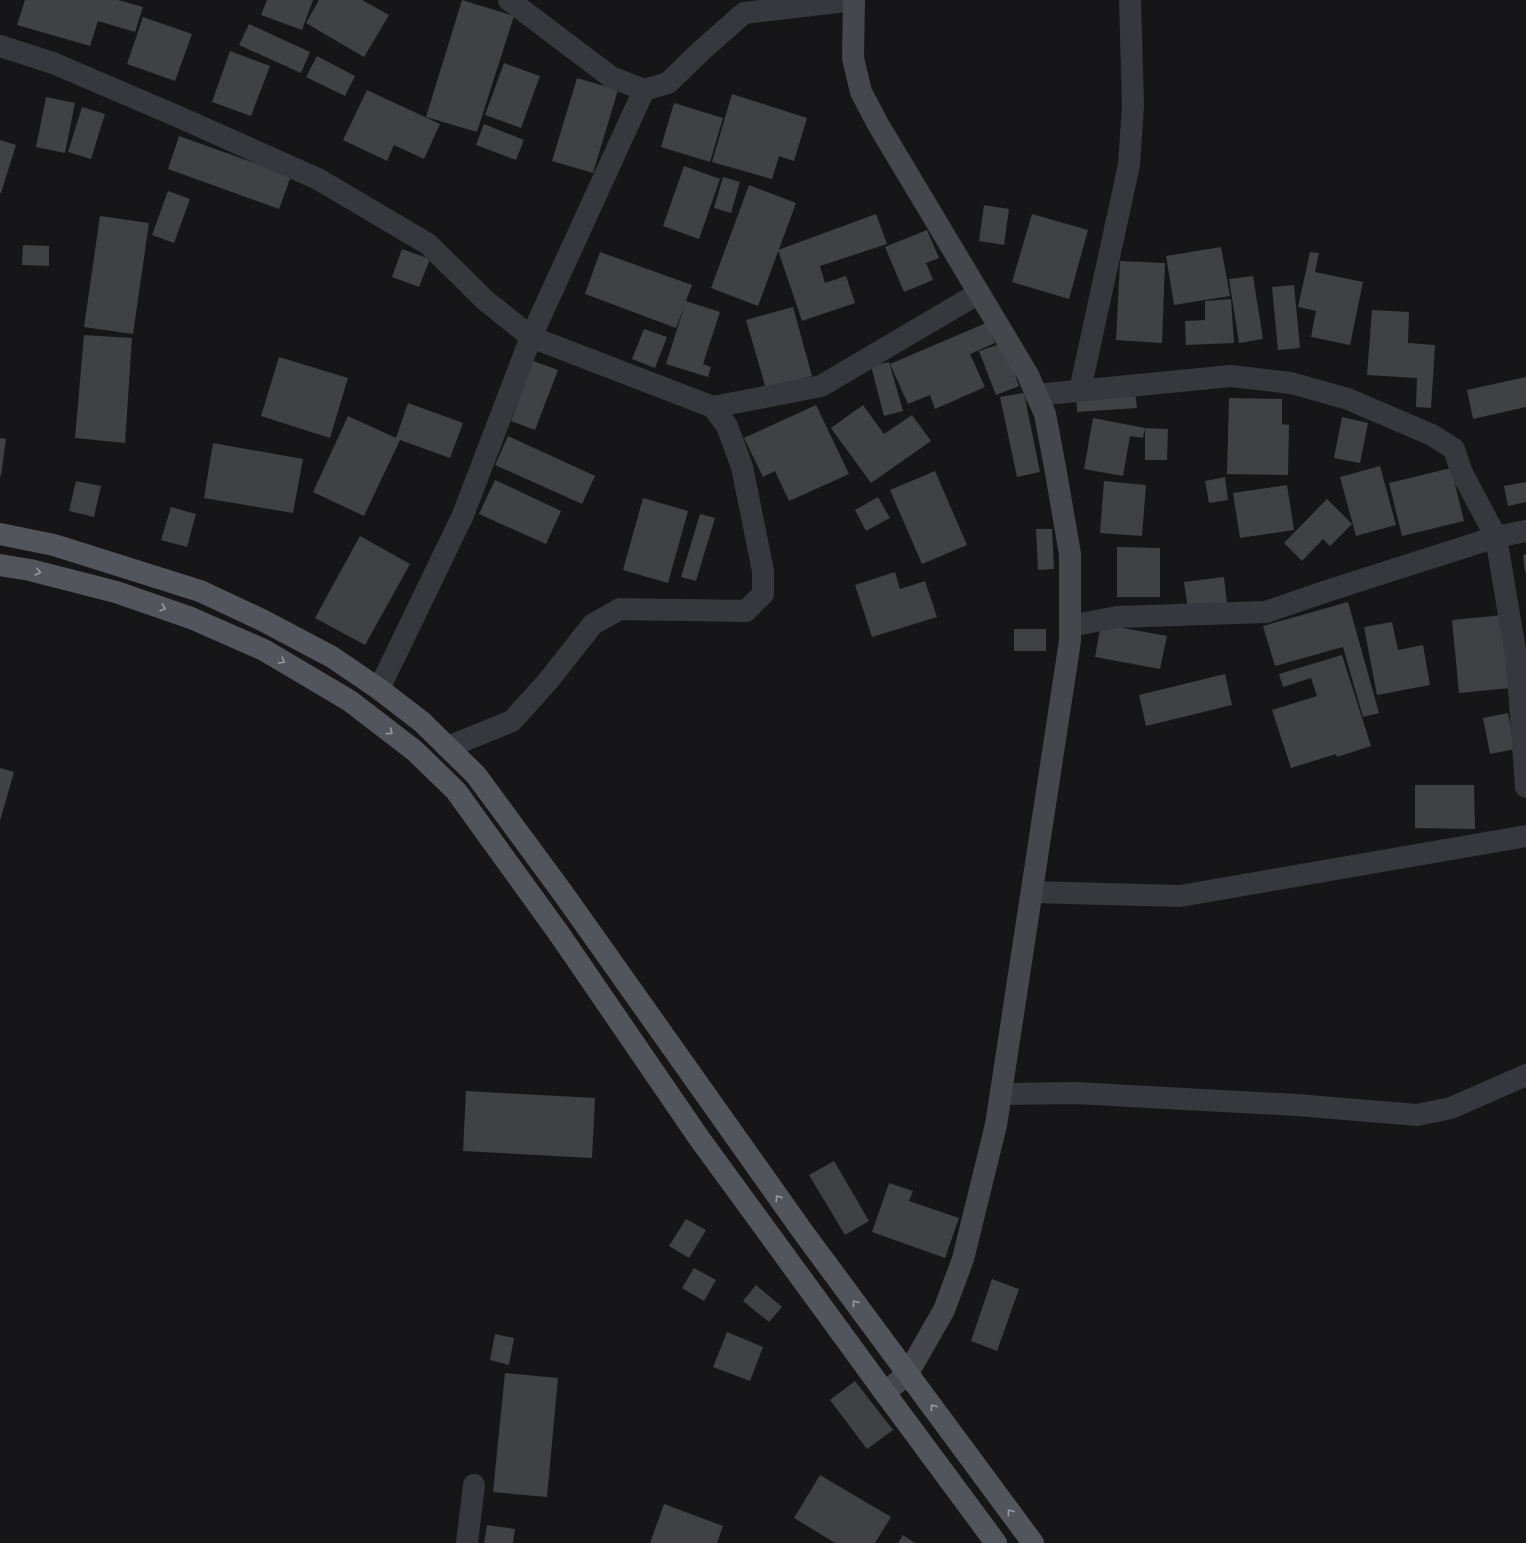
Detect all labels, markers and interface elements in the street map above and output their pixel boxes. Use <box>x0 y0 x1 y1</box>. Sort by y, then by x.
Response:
one-way arrow <box>35 568 41 576</box>
one-way arrow <box>159 604 166 612</box>
one-way arrow <box>278 656 285 663</box>
one-way arrow <box>386 727 393 734</box>
one-way arrow <box>775 1195 783 1202</box>
one-way arrow <box>853 1300 860 1307</box>
one-way arrow <box>931 1405 938 1412</box>
one-way arrow <box>1008 1509 1015 1516</box>

